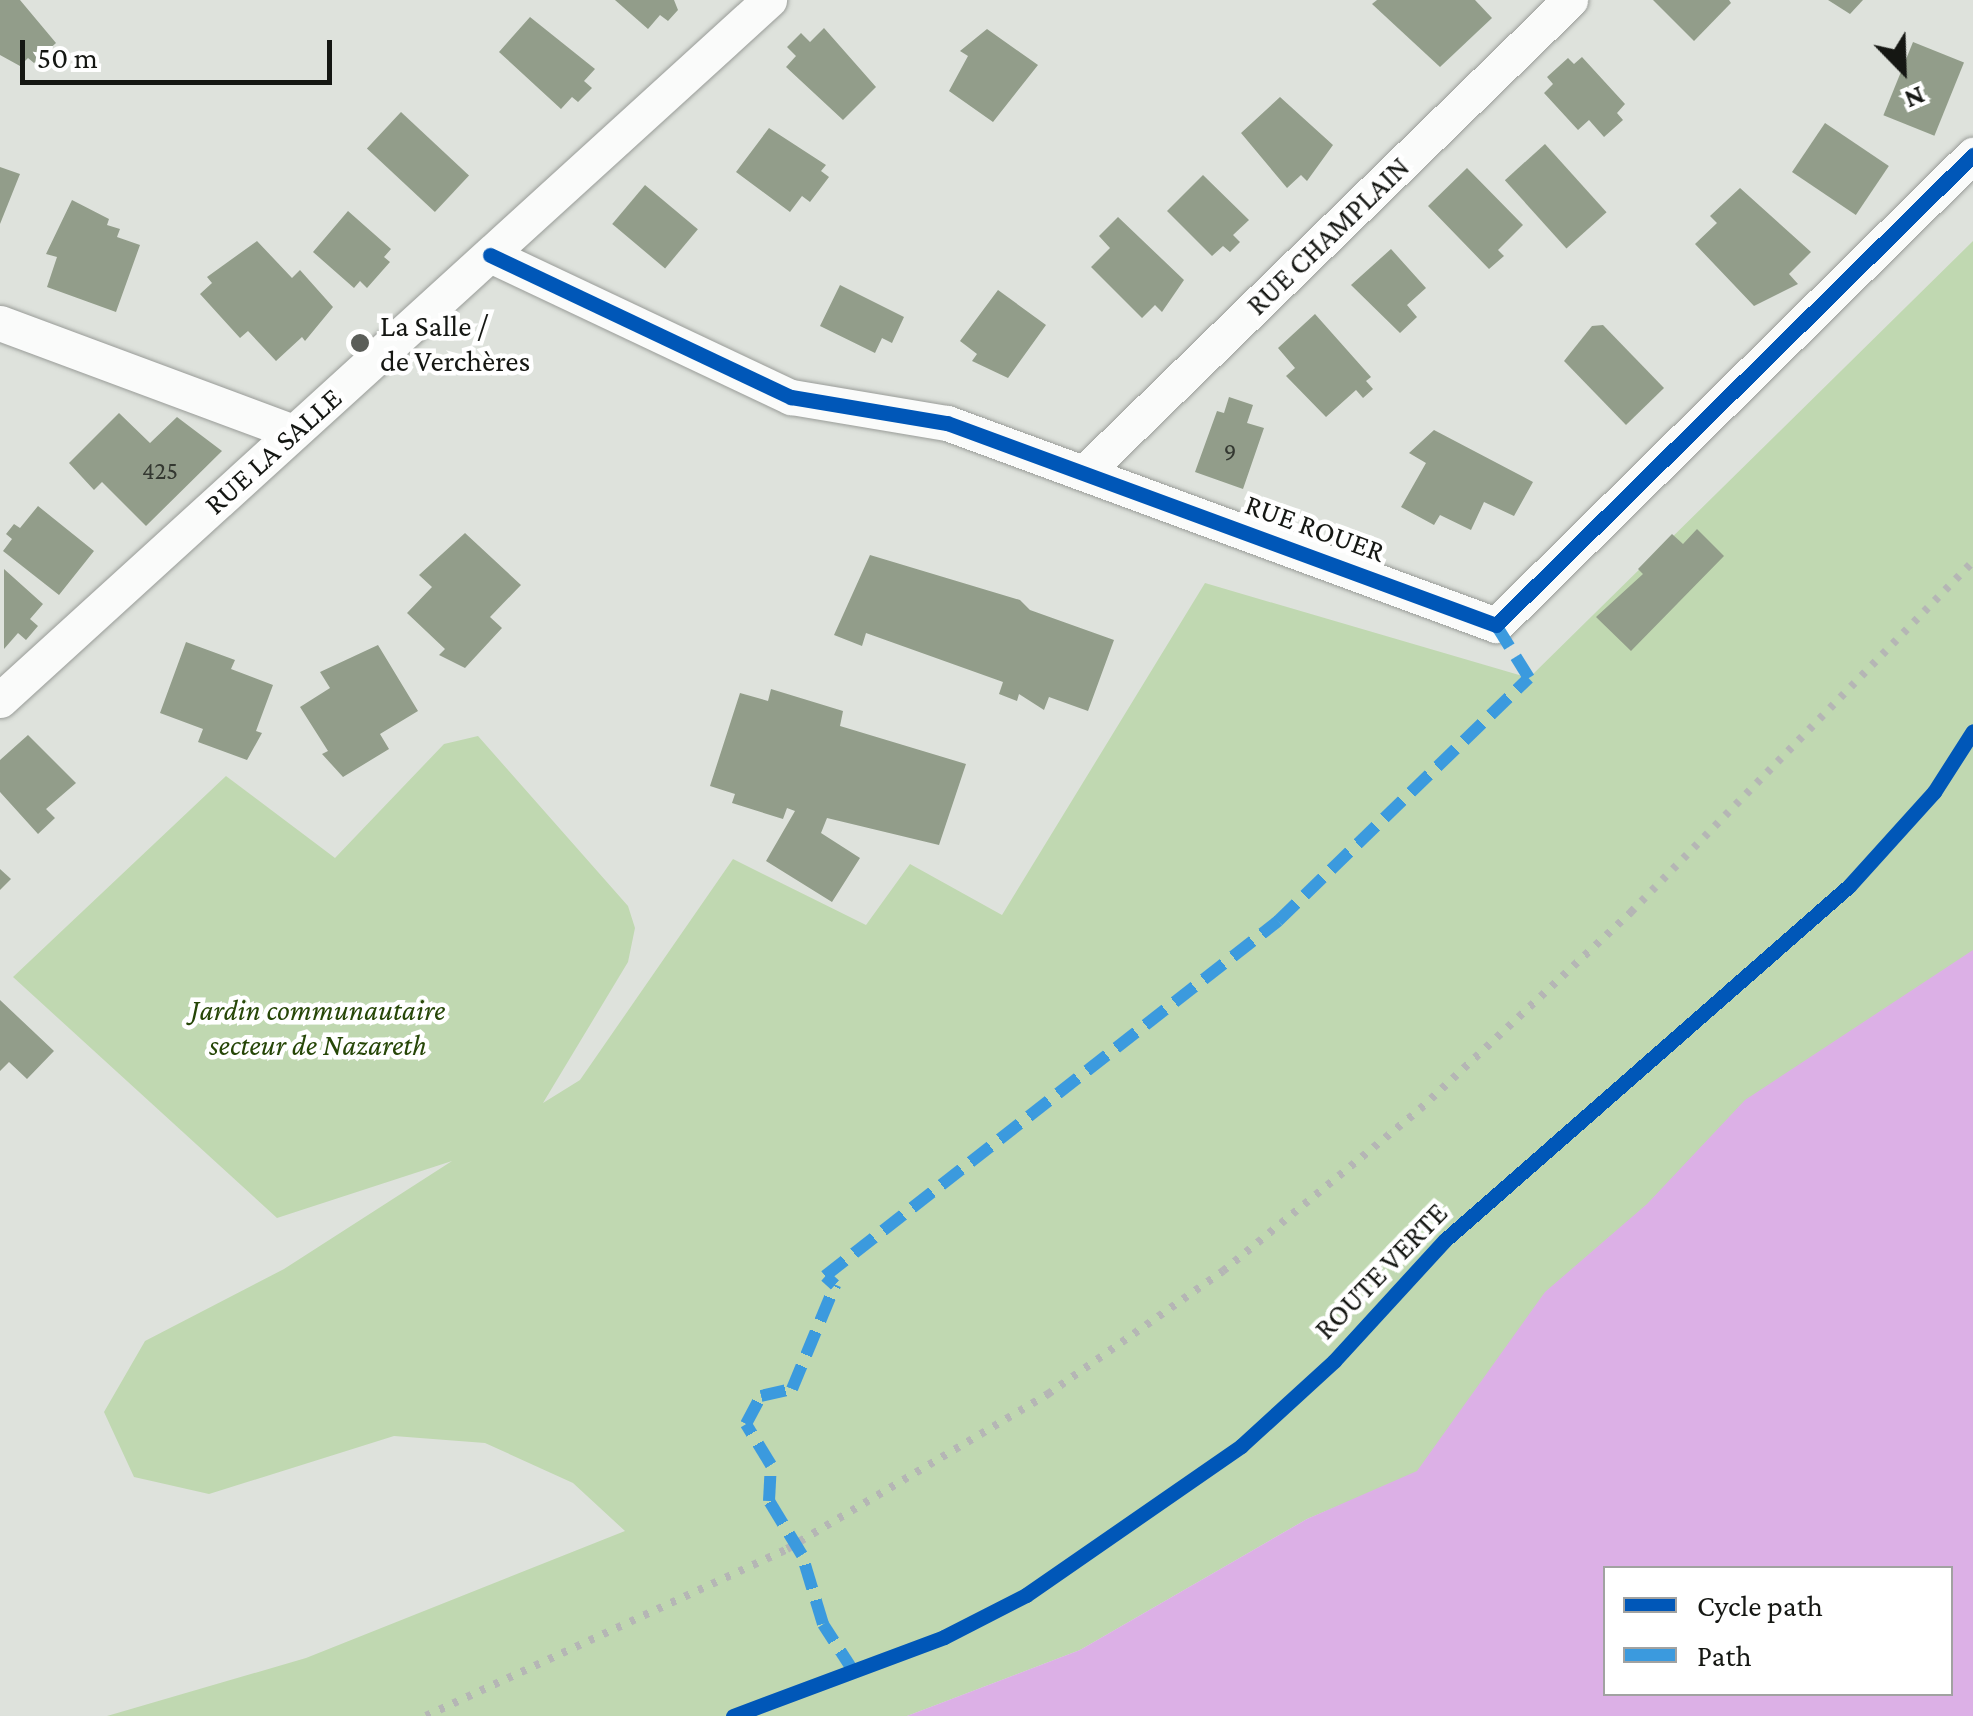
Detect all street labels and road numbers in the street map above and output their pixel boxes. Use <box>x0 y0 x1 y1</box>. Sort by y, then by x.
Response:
street label: RUE CHAMPLAIN <box>1239 149 1417 323</box>
street label: RUE LA SALLE <box>197 380 349 522</box>
street label: RUE ROUER <box>1240 486 1390 570</box>
street label: ROUTE VERTE <box>1307 1195 1455 1347</box>

